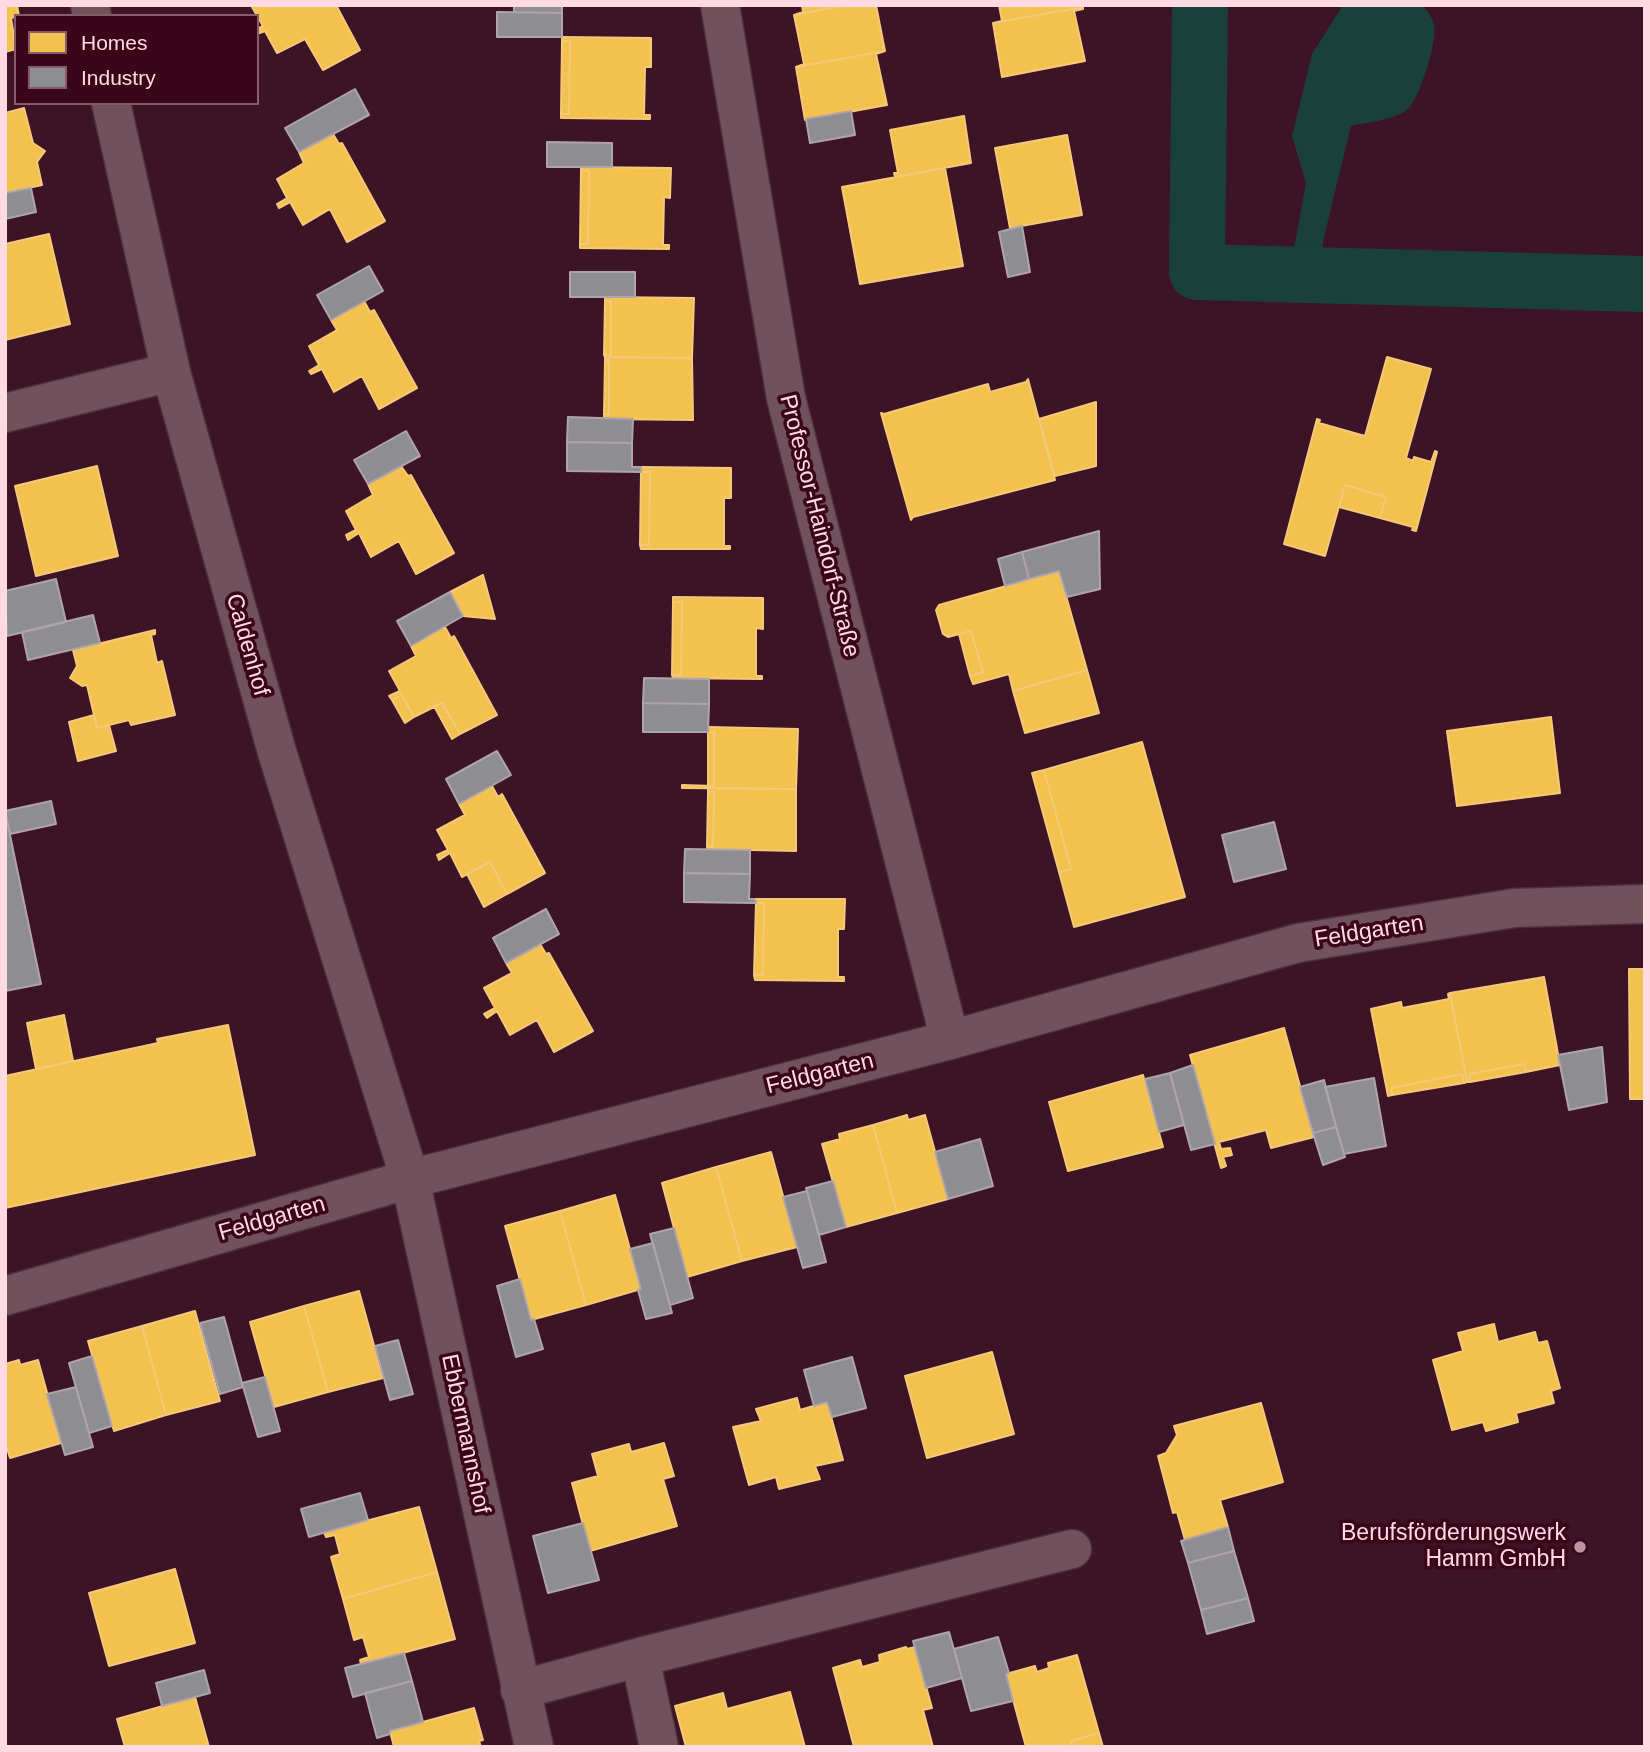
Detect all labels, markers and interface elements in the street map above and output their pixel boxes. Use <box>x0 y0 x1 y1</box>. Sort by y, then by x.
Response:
legend <box>14 14 259 105</box>
text: Homes <box>81 31 148 54</box>
text: Industry <box>81 66 156 89</box>
street label: Professor-Haindorf-Straße <box>773 392 865 660</box>
street label: Caldenhof <box>219 591 275 699</box>
street label: Feldgarten <box>1313 910 1425 954</box>
street label: Feldgarten <box>763 1047 877 1101</box>
street label: Feldgarten <box>215 1191 329 1247</box>
street label: Ebbermannshof <box>435 1352 495 1516</box>
place label: Berufsförderungswerk Hamm GmbH <box>1341 1520 1566 1574</box>
marker: Berufsförderungswerk Hamm GmbH <box>1572 1539 1588 1555</box>

